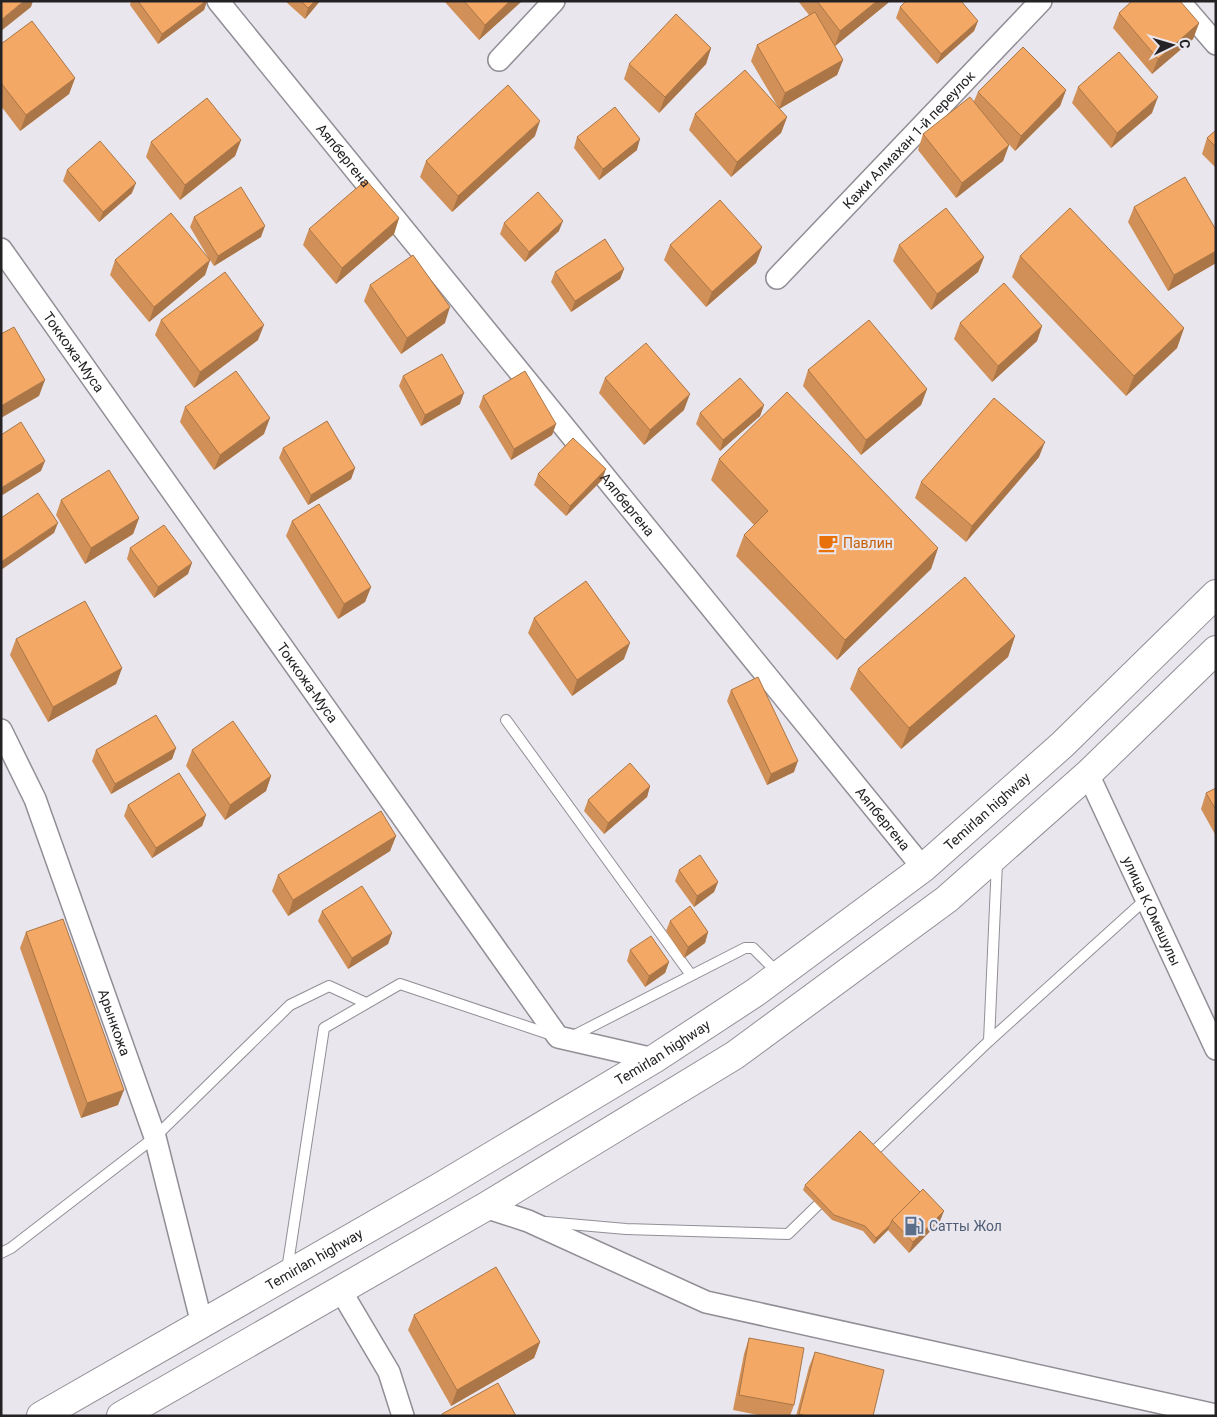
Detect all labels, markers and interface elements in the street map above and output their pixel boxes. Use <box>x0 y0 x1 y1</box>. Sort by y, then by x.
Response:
north arrow <box>1147 20 1197 70</box>
text: С <box>1177 39 1193 49</box>
street label: Кажи Алмахан 1-й переулок <box>839 67 979 212</box>
street label: Аяпбергена <box>313 121 374 190</box>
street label: Токкожа-Муса <box>40 309 108 395</box>
street label: Аяпбергена <box>597 470 658 539</box>
cafe icon: Павлин <box>817 532 839 554</box>
place label: Павлин <box>843 535 893 551</box>
street label: Токкожа-Муса <box>274 639 341 726</box>
street label: Temirlan highway <box>941 769 1034 853</box>
street label: Аяпбергена <box>853 784 913 854</box>
street label: улица К.Омешулы <box>1119 854 1184 968</box>
street label: Арынкожа <box>95 987 134 1058</box>
street label: Temirlan highway <box>612 1016 713 1088</box>
fuel station icon: Сатты Жол <box>903 1215 925 1237</box>
place label: Сатты Жол <box>929 1218 1002 1234</box>
street label: Temirlan highway <box>263 1225 366 1293</box>

